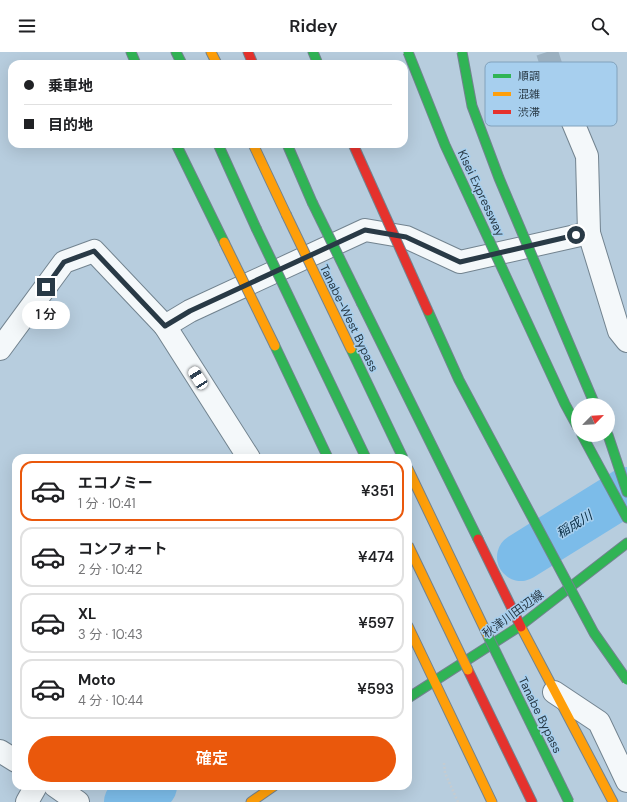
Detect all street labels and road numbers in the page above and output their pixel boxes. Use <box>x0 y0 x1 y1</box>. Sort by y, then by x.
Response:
street label: Kisei Expressway <box>454 147 508 239</box>
street label: Tanabe-West Bypass <box>316 262 382 374</box>
street label: 秋津川田辺線 <box>479 586 547 642</box>
street label: Tanabe Bypass <box>515 674 565 756</box>

